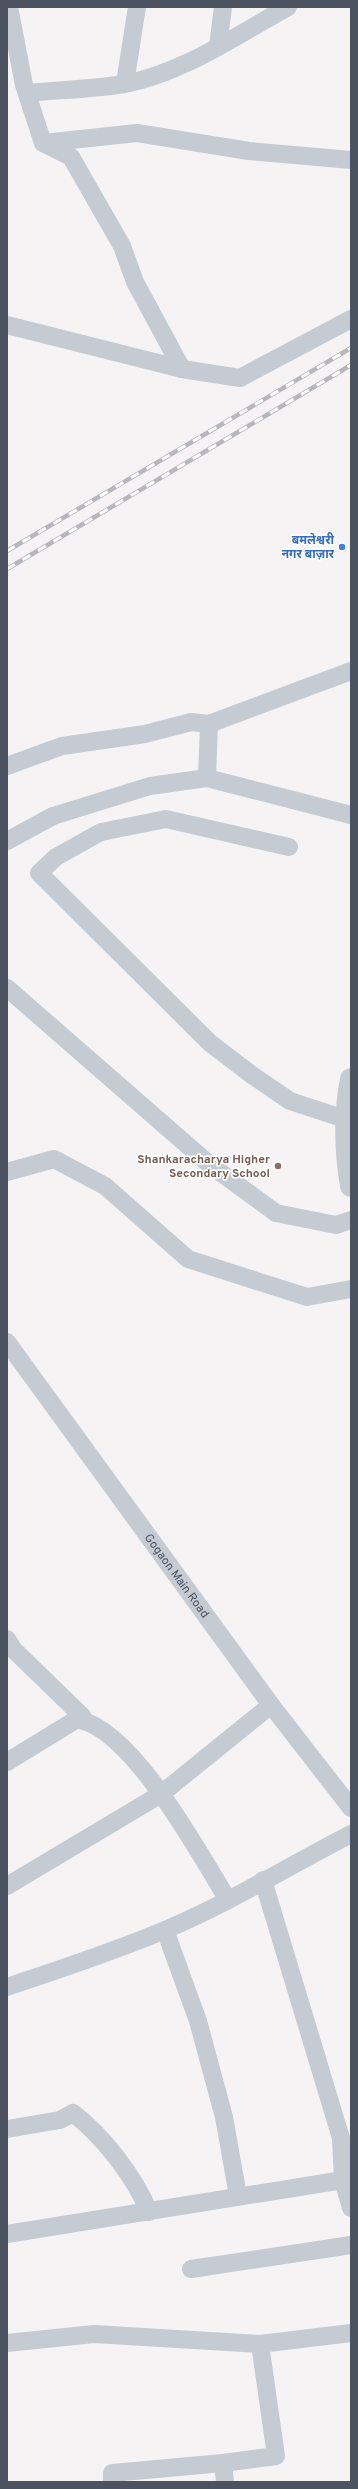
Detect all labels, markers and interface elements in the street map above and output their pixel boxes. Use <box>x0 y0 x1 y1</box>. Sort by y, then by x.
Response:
place label: बमलेश्वरी नगर बाज़ार <box>282 532 335 563</box>
marker: बमलेश्वरी नगर बाज़ार <box>337 542 347 552</box>
place label: Shankaracharya Higher Secondary School <box>137 1152 270 1182</box>
marker: Shankaracharya Higher Secondary School <box>273 1161 283 1171</box>
street label: Gogaon Main Road <box>140 1531 212 1622</box>

